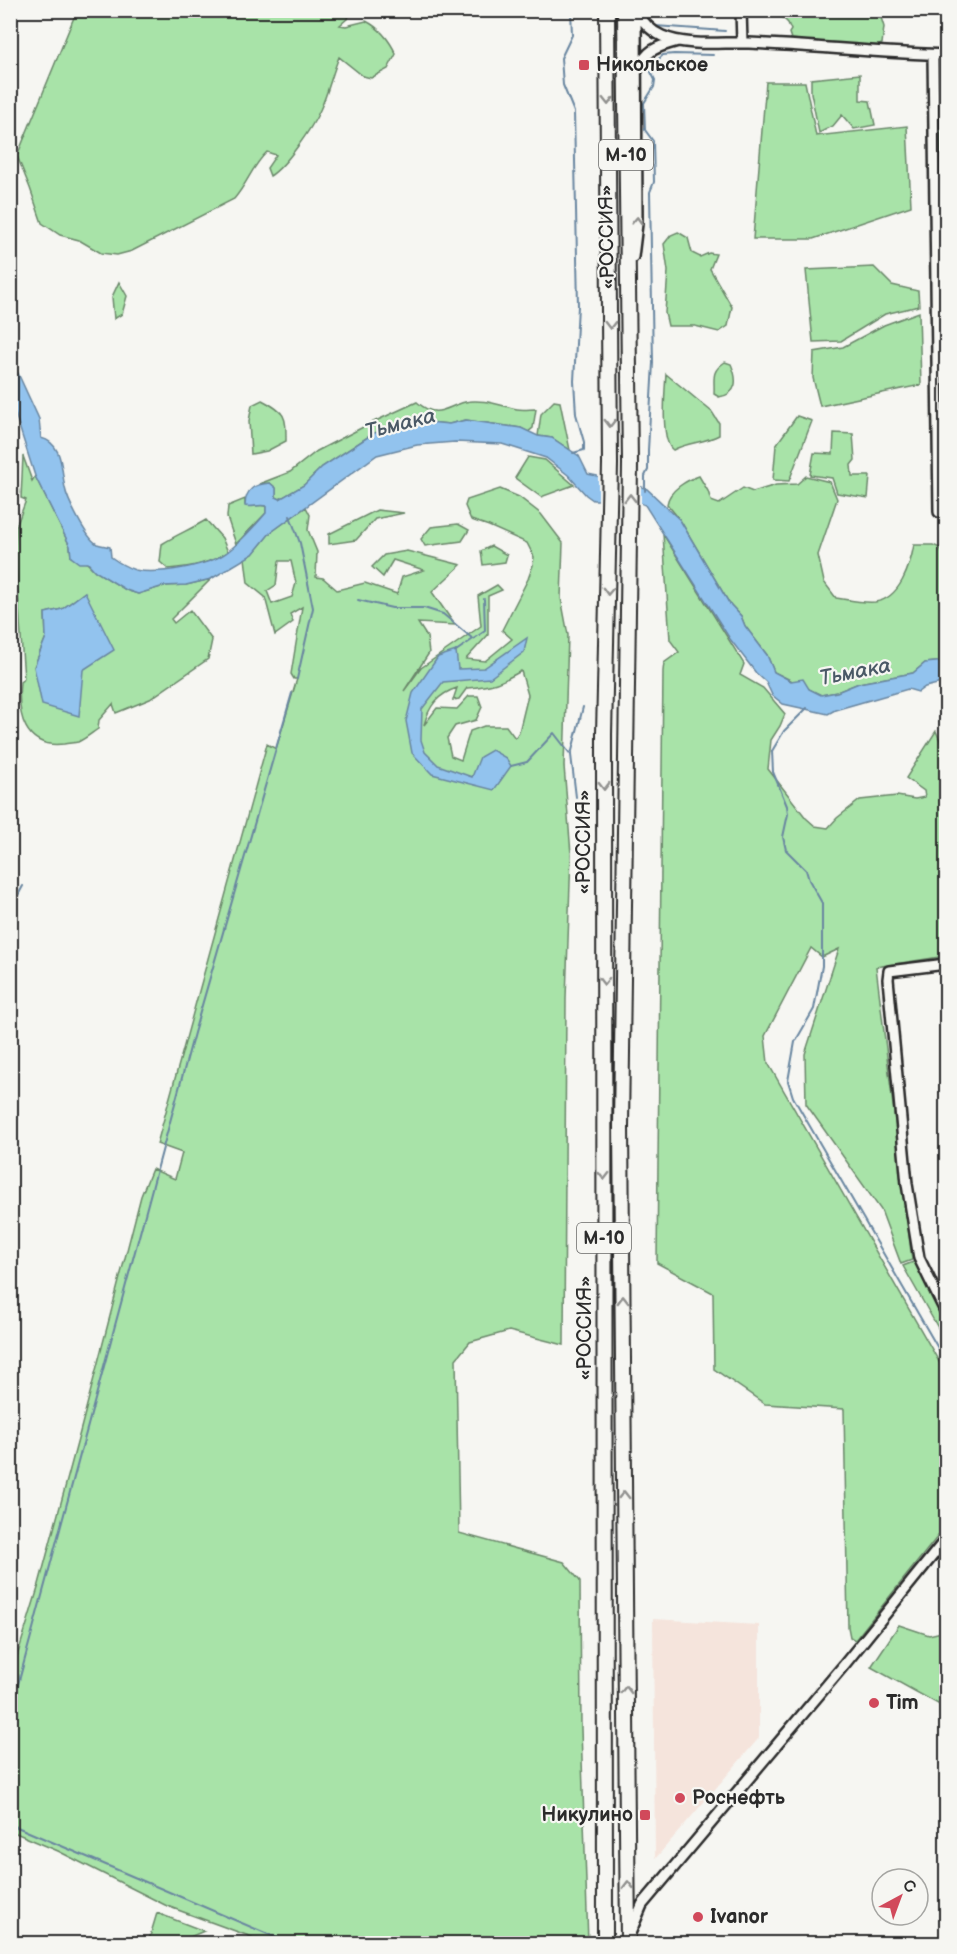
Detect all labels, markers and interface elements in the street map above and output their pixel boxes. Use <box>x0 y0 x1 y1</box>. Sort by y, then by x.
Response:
place label: Никольское <box>596 53 708 77</box>
marker: Никольское <box>577 58 591 72</box>
one-way arrow <box>602 97 614 106</box>
road number: М-10 <box>599 140 653 170</box>
street label: «РОССИЯ» <box>594 184 620 290</box>
one-way arrow <box>630 217 643 226</box>
one-way arrow <box>604 320 616 329</box>
water label: Тьмака <box>362 403 438 445</box>
one-way arrow <box>604 418 616 427</box>
one-way arrow <box>623 494 636 503</box>
one-way arrow <box>602 586 614 595</box>
water label: Тьмака <box>817 653 893 691</box>
one-way arrow <box>598 781 610 790</box>
street label: «РОССИЯ» <box>572 790 596 894</box>
one-way arrow <box>598 976 610 985</box>
one-way arrow <box>598 1171 610 1180</box>
road number: М-10 <box>577 1223 631 1253</box>
street label: «РОССИЯ» <box>573 1276 597 1380</box>
one-way arrow <box>617 1296 629 1305</box>
one-way arrow <box>618 1491 630 1500</box>
one-way arrow <box>619 1686 632 1695</box>
place label: Tim <box>886 1691 919 1715</box>
marker: Tim <box>867 1696 881 1710</box>
place label: Роснефть <box>692 1786 786 1810</box>
marker: Роснефть <box>673 1791 687 1805</box>
place label: Никулино <box>541 1803 633 1827</box>
marker: Никулино <box>638 1808 652 1822</box>
north arrow <box>870 1867 930 1927</box>
text: С <box>898 1876 919 1898</box>
one-way arrow <box>621 1881 634 1890</box>
place label: Ivanor <box>710 1905 769 1929</box>
marker: Ivanor <box>691 1910 705 1924</box>

